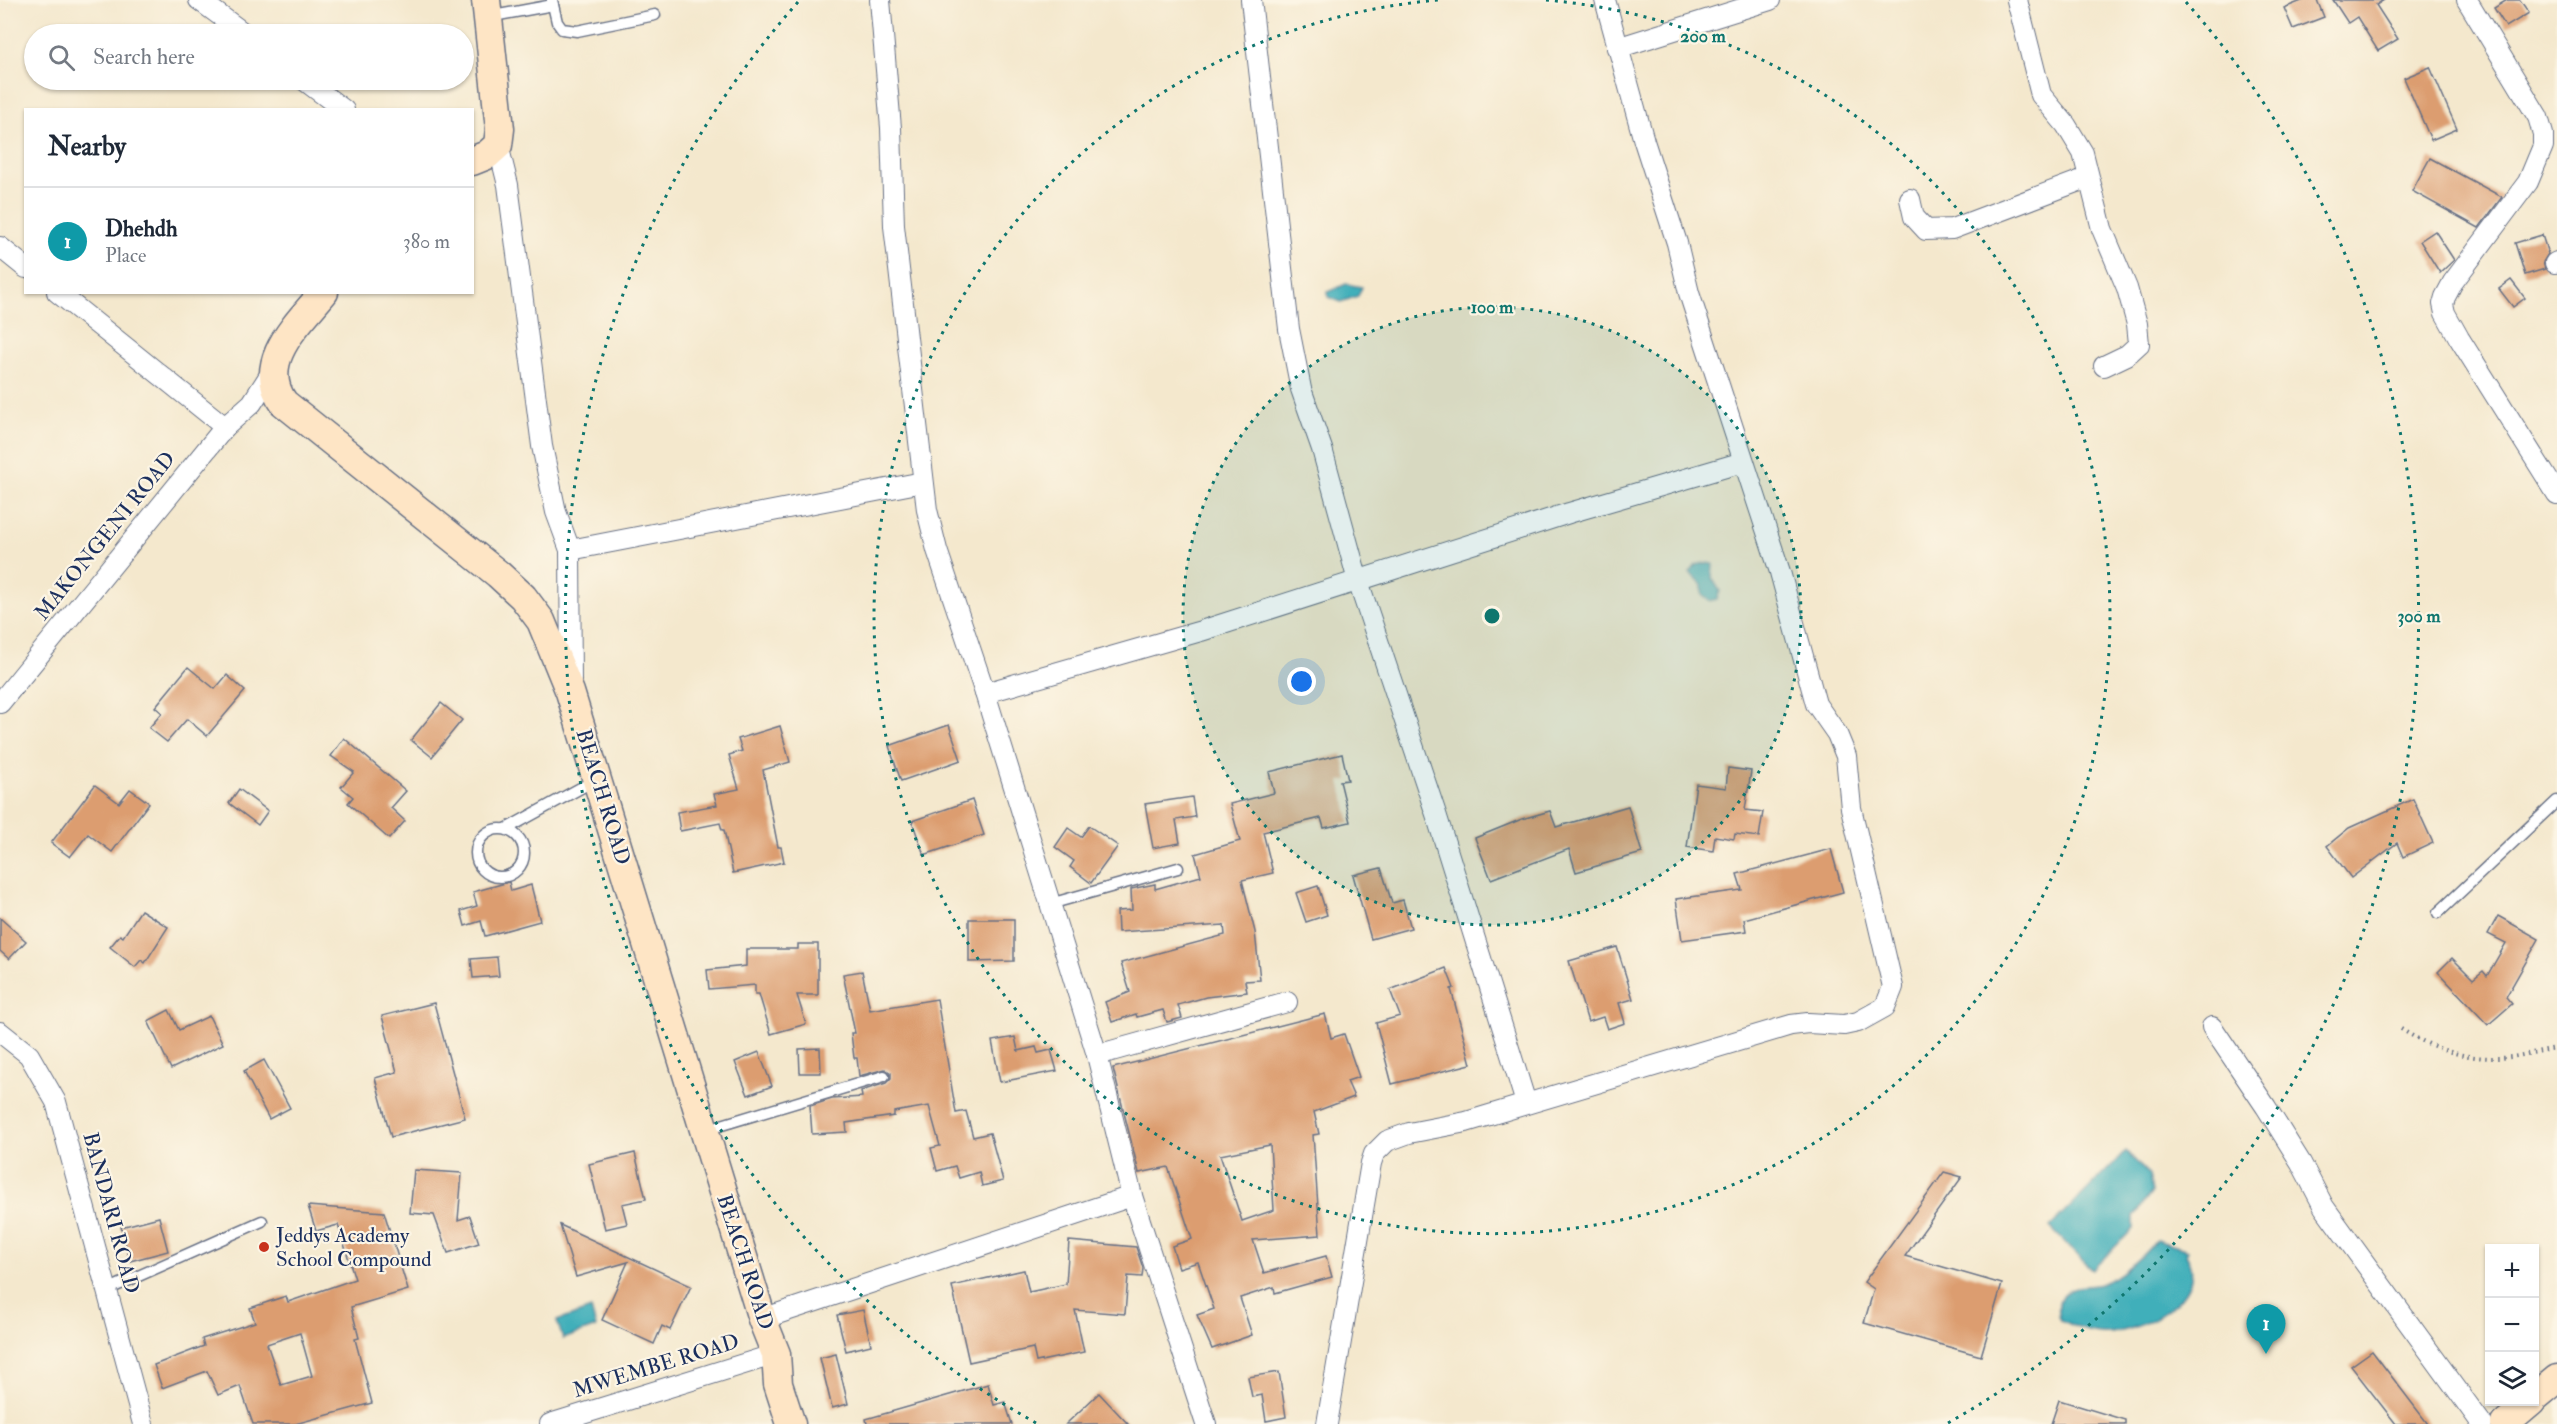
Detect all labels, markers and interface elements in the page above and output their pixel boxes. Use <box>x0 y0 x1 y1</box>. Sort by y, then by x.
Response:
search box <box>24 24 474 90</box>
text: 200 m <box>1680 25 1727 48</box>
icon: search <box>45 41 78 74</box>
text: Search here <box>93 43 195 71</box>
text: Nearby <box>48 131 126 163</box>
text: Dhehdh <box>105 215 177 243</box>
text: 1 <box>64 229 71 254</box>
text: 380 m <box>403 229 450 254</box>
text: Place <box>105 243 146 268</box>
text: 100 m <box>1471 296 1514 319</box>
street label: MAKONGENI ROAD <box>29 446 181 626</box>
text: 300 m <box>2397 605 2442 628</box>
centre of rings <box>1482 606 1502 626</box>
your location <box>1287 667 1316 696</box>
street label: BEACH ROAD <box>570 726 636 868</box>
street label: BANDARI ROAD <box>76 1129 146 1297</box>
street label: BEACH ROAD <box>710 1191 780 1333</box>
place label: Jeddys Academy School Compound <box>275 1222 432 1273</box>
marker: Jeddys Academy School Compound <box>257 1240 271 1254</box>
map controls <box>2485 1244 2539 1406</box>
button: + <box>2485 1244 2539 1298</box>
button: − <box>2485 1298 2539 1352</box>
pin: 1 <box>2246 1304 2286 1354</box>
street label: MWEMBE ROAD <box>570 1328 742 1404</box>
button: layers <box>2485 1352 2539 1406</box>

